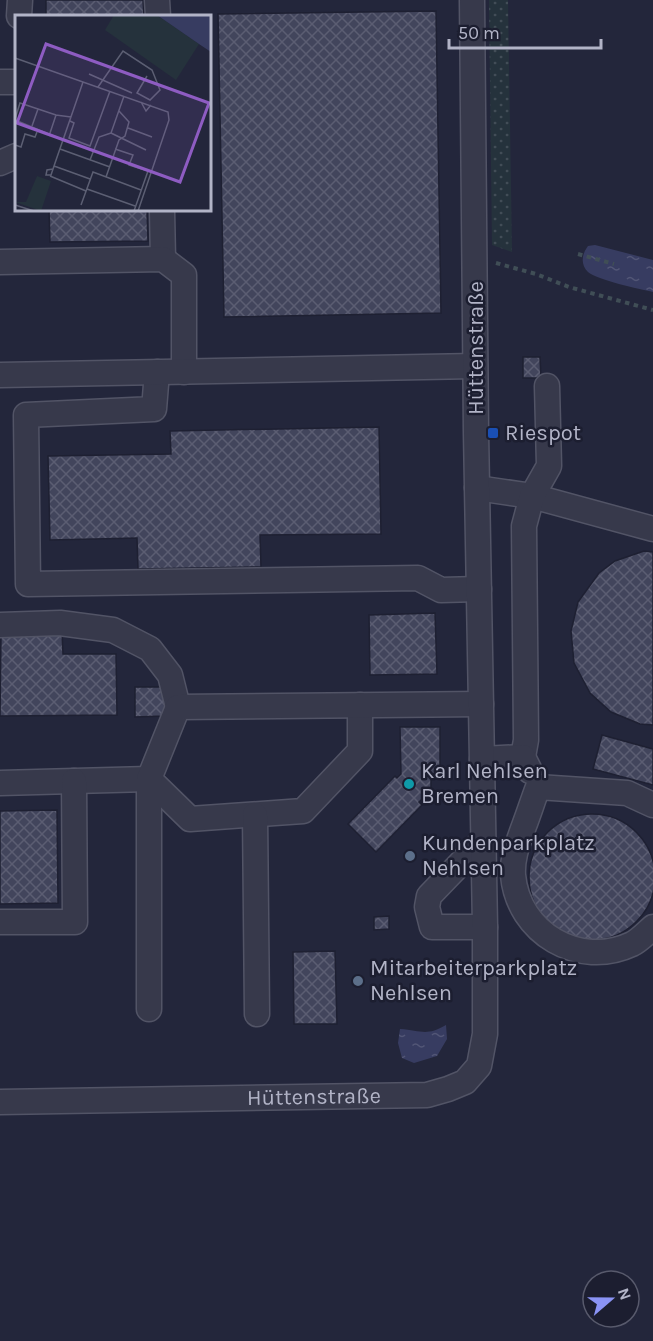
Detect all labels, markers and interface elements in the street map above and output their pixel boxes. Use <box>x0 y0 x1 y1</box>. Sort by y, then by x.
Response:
scale bar <box>449 12 600 50</box>
inset map <box>15 15 212 212</box>
text: 50 m <box>458 22 500 44</box>
street label: Hüttenstraße <box>463 281 489 415</box>
place label: Riespot <box>505 420 581 446</box>
marker: Riespot <box>486 426 500 440</box>
place label: Karl Nehlsen Bremen <box>421 758 548 809</box>
marker: Karl Nehlsen Bremen <box>402 777 416 791</box>
place label: Kundenparkplatz Nehlsen <box>422 830 595 881</box>
marker: Kundenparkplatz Nehlsen <box>403 849 417 863</box>
place label: Mitarbeiterparkplatz Nehlsen <box>370 955 577 1006</box>
marker: Mitarbeiterparkplatz Nehlsen <box>351 974 365 988</box>
street label: Hüttenstraße <box>247 1083 381 1111</box>
north arrow <box>581 1269 641 1329</box>
text: N <box>614 1285 636 1303</box>

